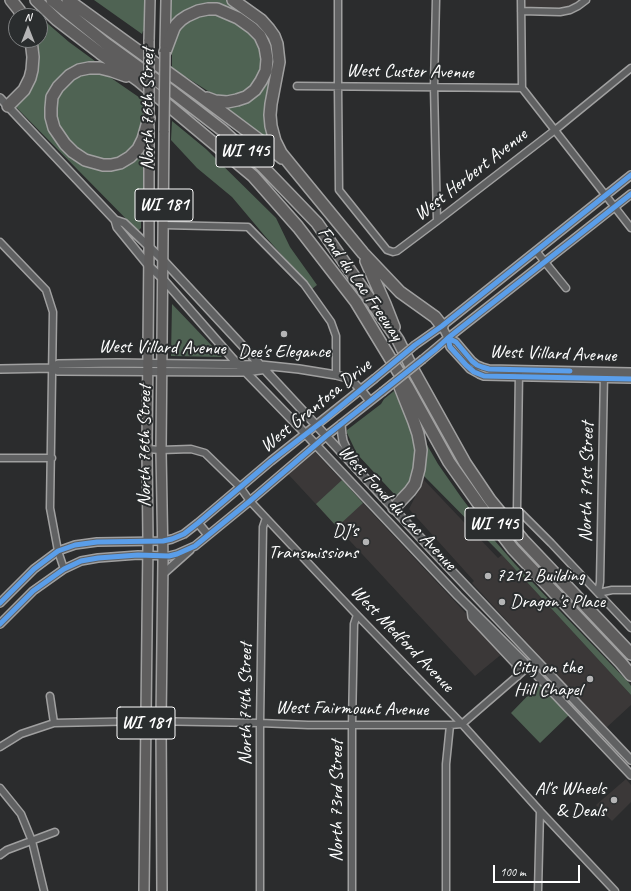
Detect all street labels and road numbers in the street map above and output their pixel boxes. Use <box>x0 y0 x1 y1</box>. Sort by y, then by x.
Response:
street label: North 76th Street <box>137 48 159 170</box>
street label: West Custer Avenue <box>346 59 474 85</box>
street label: West Herbert Avenue <box>410 124 532 226</box>
road number: WI 145 <box>216 135 274 167</box>
road number: WI 181 <box>135 189 193 221</box>
street label: Fond du Lac Freeway <box>312 223 408 345</box>
street label: West Villard Avenue <box>98 335 226 361</box>
street label: West Villard Avenue <box>489 340 617 368</box>
street label: West Grantosa Drive <box>256 354 376 458</box>
street label: North 76th Street <box>134 385 156 507</box>
street label: North 71st Street <box>575 422 599 542</box>
street label: West Fond du Lac Avenue <box>333 441 461 575</box>
road number: WI 145 <box>465 508 523 540</box>
street label: West Medford Avenue <box>345 581 459 697</box>
street label: North 74th Street <box>235 643 257 765</box>
street label: West Fairmount Avenue <box>275 696 429 722</box>
road number: WI 181 <box>117 707 175 739</box>
street label: North 73rd Street <box>326 740 348 862</box>

